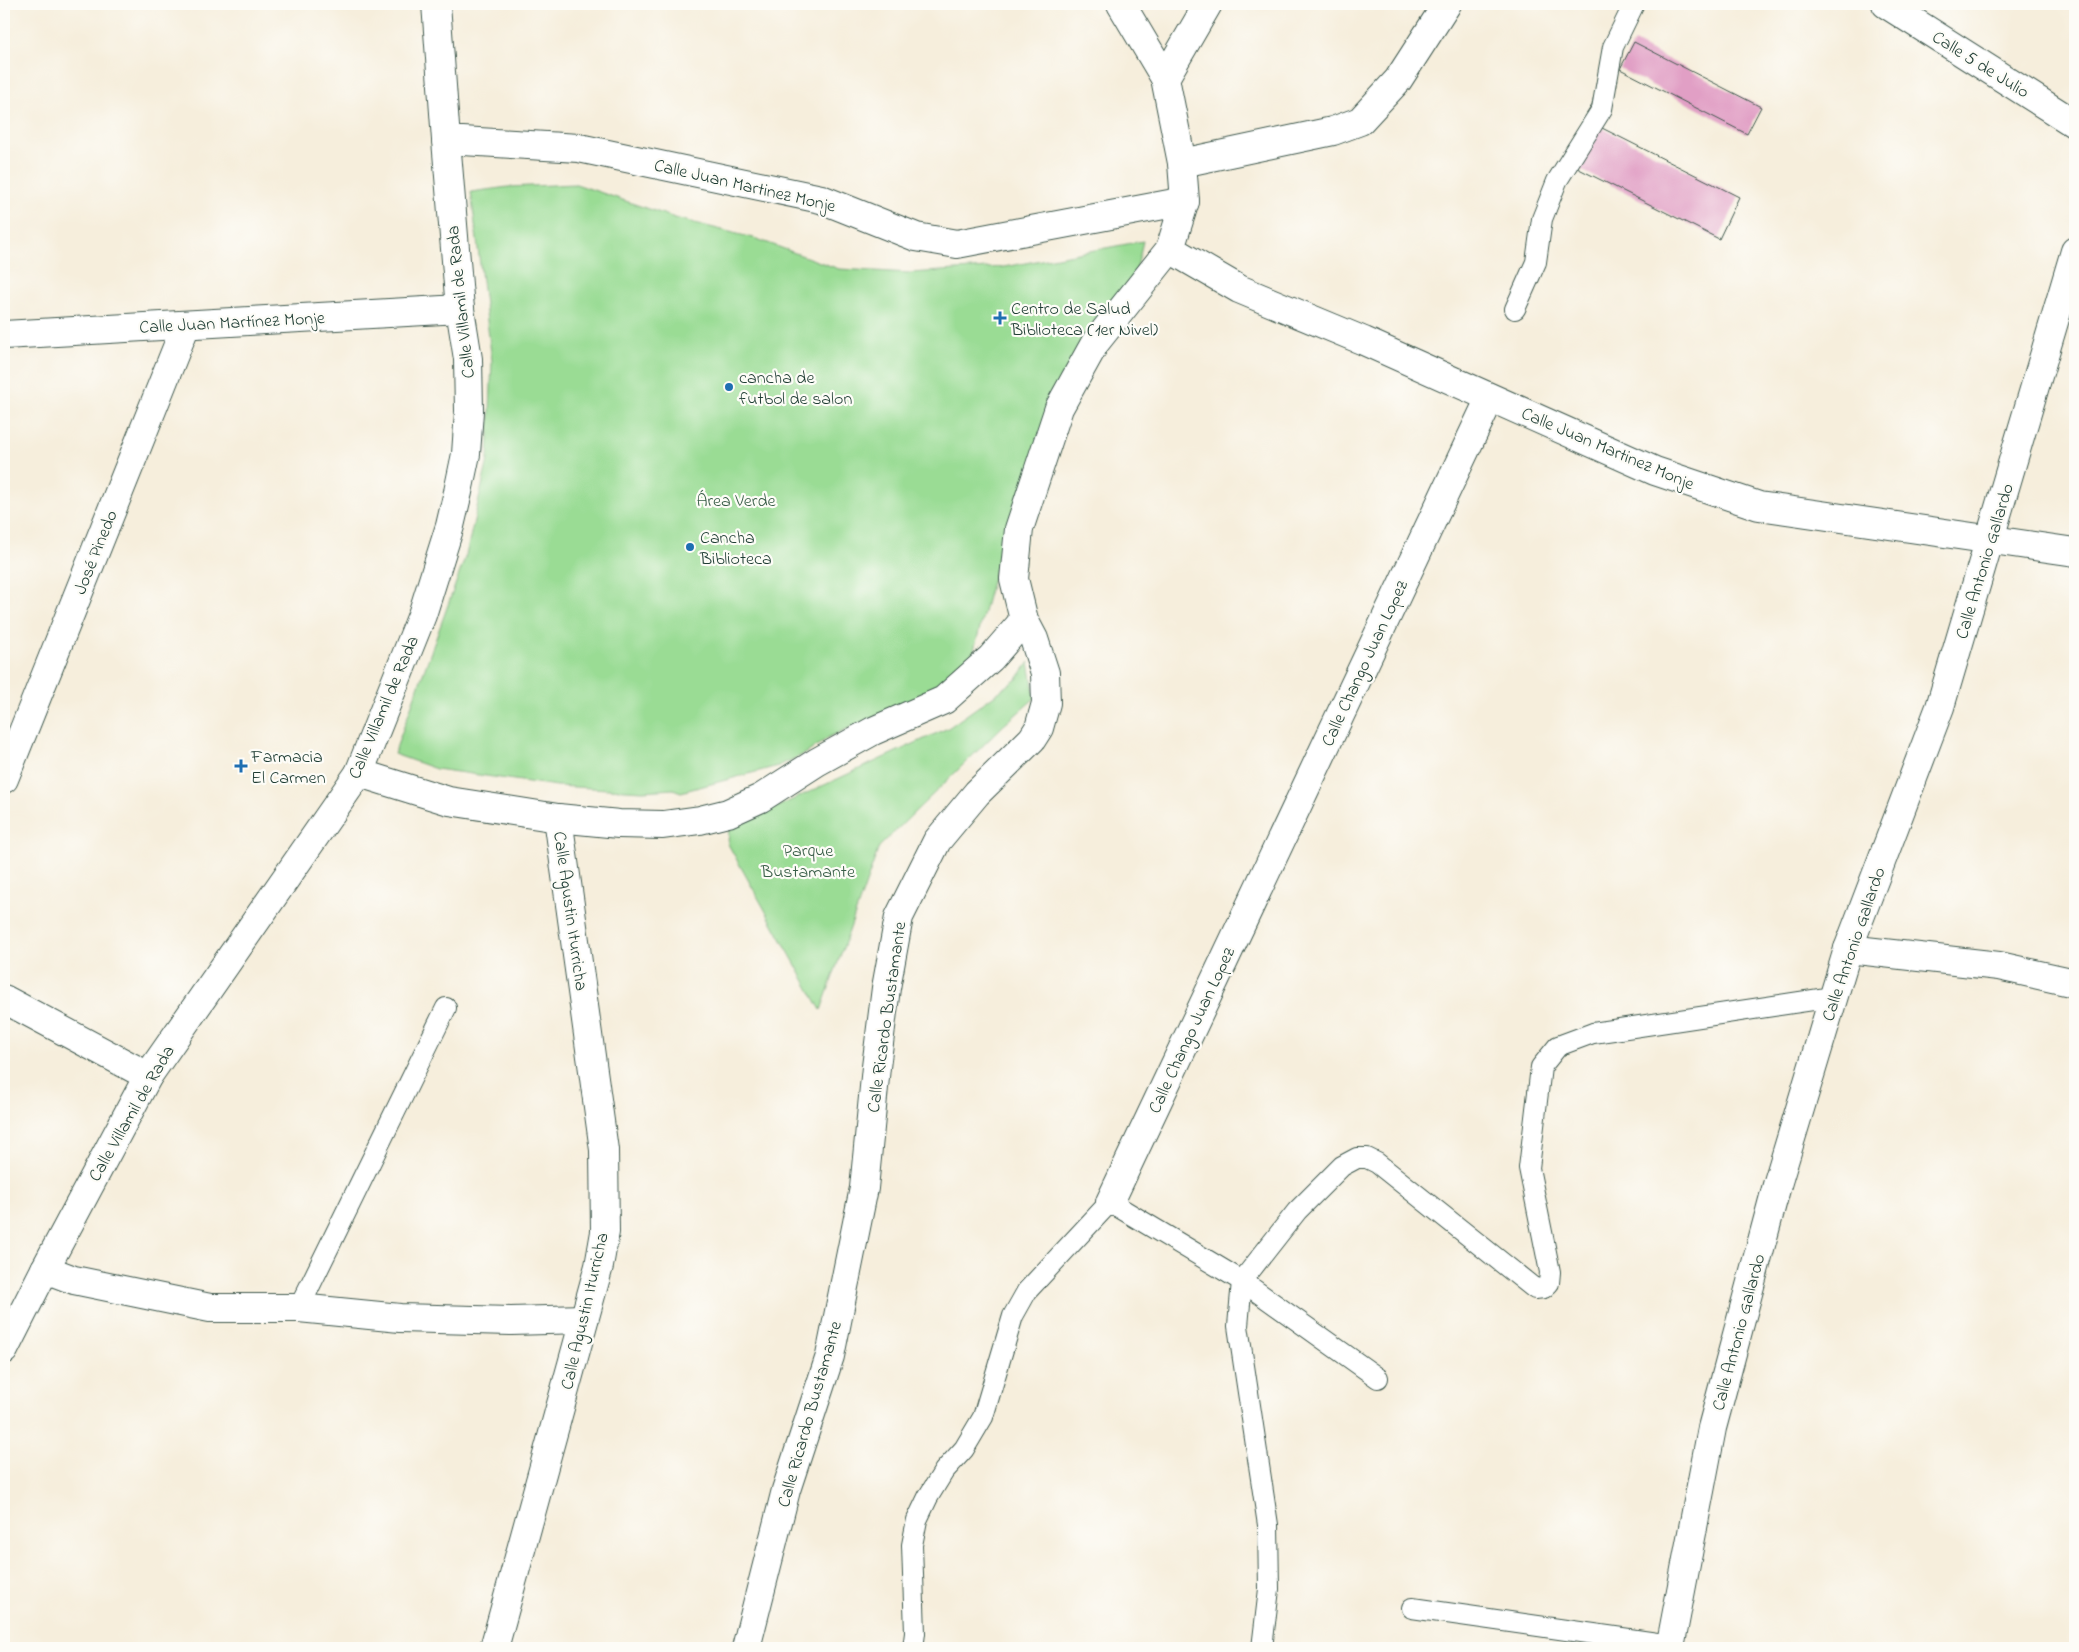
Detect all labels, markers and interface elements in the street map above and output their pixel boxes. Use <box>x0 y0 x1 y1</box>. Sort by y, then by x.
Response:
street label: Calle 5 de Julio <box>1926 25 2034 106</box>
street label: Calle Juan Martinez Monje <box>651 153 839 221</box>
street label: Calle Villamil de Rada <box>441 224 483 379</box>
place label: Centro de Salud Biblioteca (1er Nivel) <box>1010 297 1158 344</box>
street label: Calle Juan Martínez Monje <box>139 306 326 342</box>
marker: Centro de Salud Biblioteca (1er Nivel) <box>993 311 1007 325</box>
place label: cancha de futbol de salon <box>739 366 852 413</box>
marker: cancha de futbol de salon <box>723 381 735 393</box>
street label: Calle Juan Martinez Monje <box>1517 402 1699 498</box>
street label: Calle Antonio Gallardo <box>1950 481 2022 643</box>
park label: Área Verde <box>696 489 777 515</box>
street label: José Pinedo <box>68 507 126 599</box>
place label: Cancha Biblioteca <box>699 526 772 573</box>
marker: Cancha Biblioteca <box>684 541 696 553</box>
street label: Calle Chango Juan Lopez <box>1316 576 1417 752</box>
street label: Calle Villamil de Rada <box>343 632 427 784</box>
place label: Farmacia El Carmen <box>250 745 326 792</box>
marker: Farmacia El Carmen <box>235 760 247 772</box>
street label: Calle Agustin Iturricha <box>544 830 593 993</box>
park label: Parque Bustamante <box>760 839 856 886</box>
street label: Calle Antonio Gallardo <box>1816 864 1893 1025</box>
street label: Calle Ricardo Bustamante <box>862 919 914 1114</box>
street label: Calle Chango Juan Lopez <box>1143 943 1244 1119</box>
street label: Calle Villamil de Rada <box>83 1041 182 1187</box>
street label: Calle Agustin Iturricha <box>555 1230 618 1393</box>
street label: Calle Antonio Gallardo <box>1706 1251 1773 1414</box>
street label: Calle Ricardo Bustamante <box>772 1317 850 1511</box>

